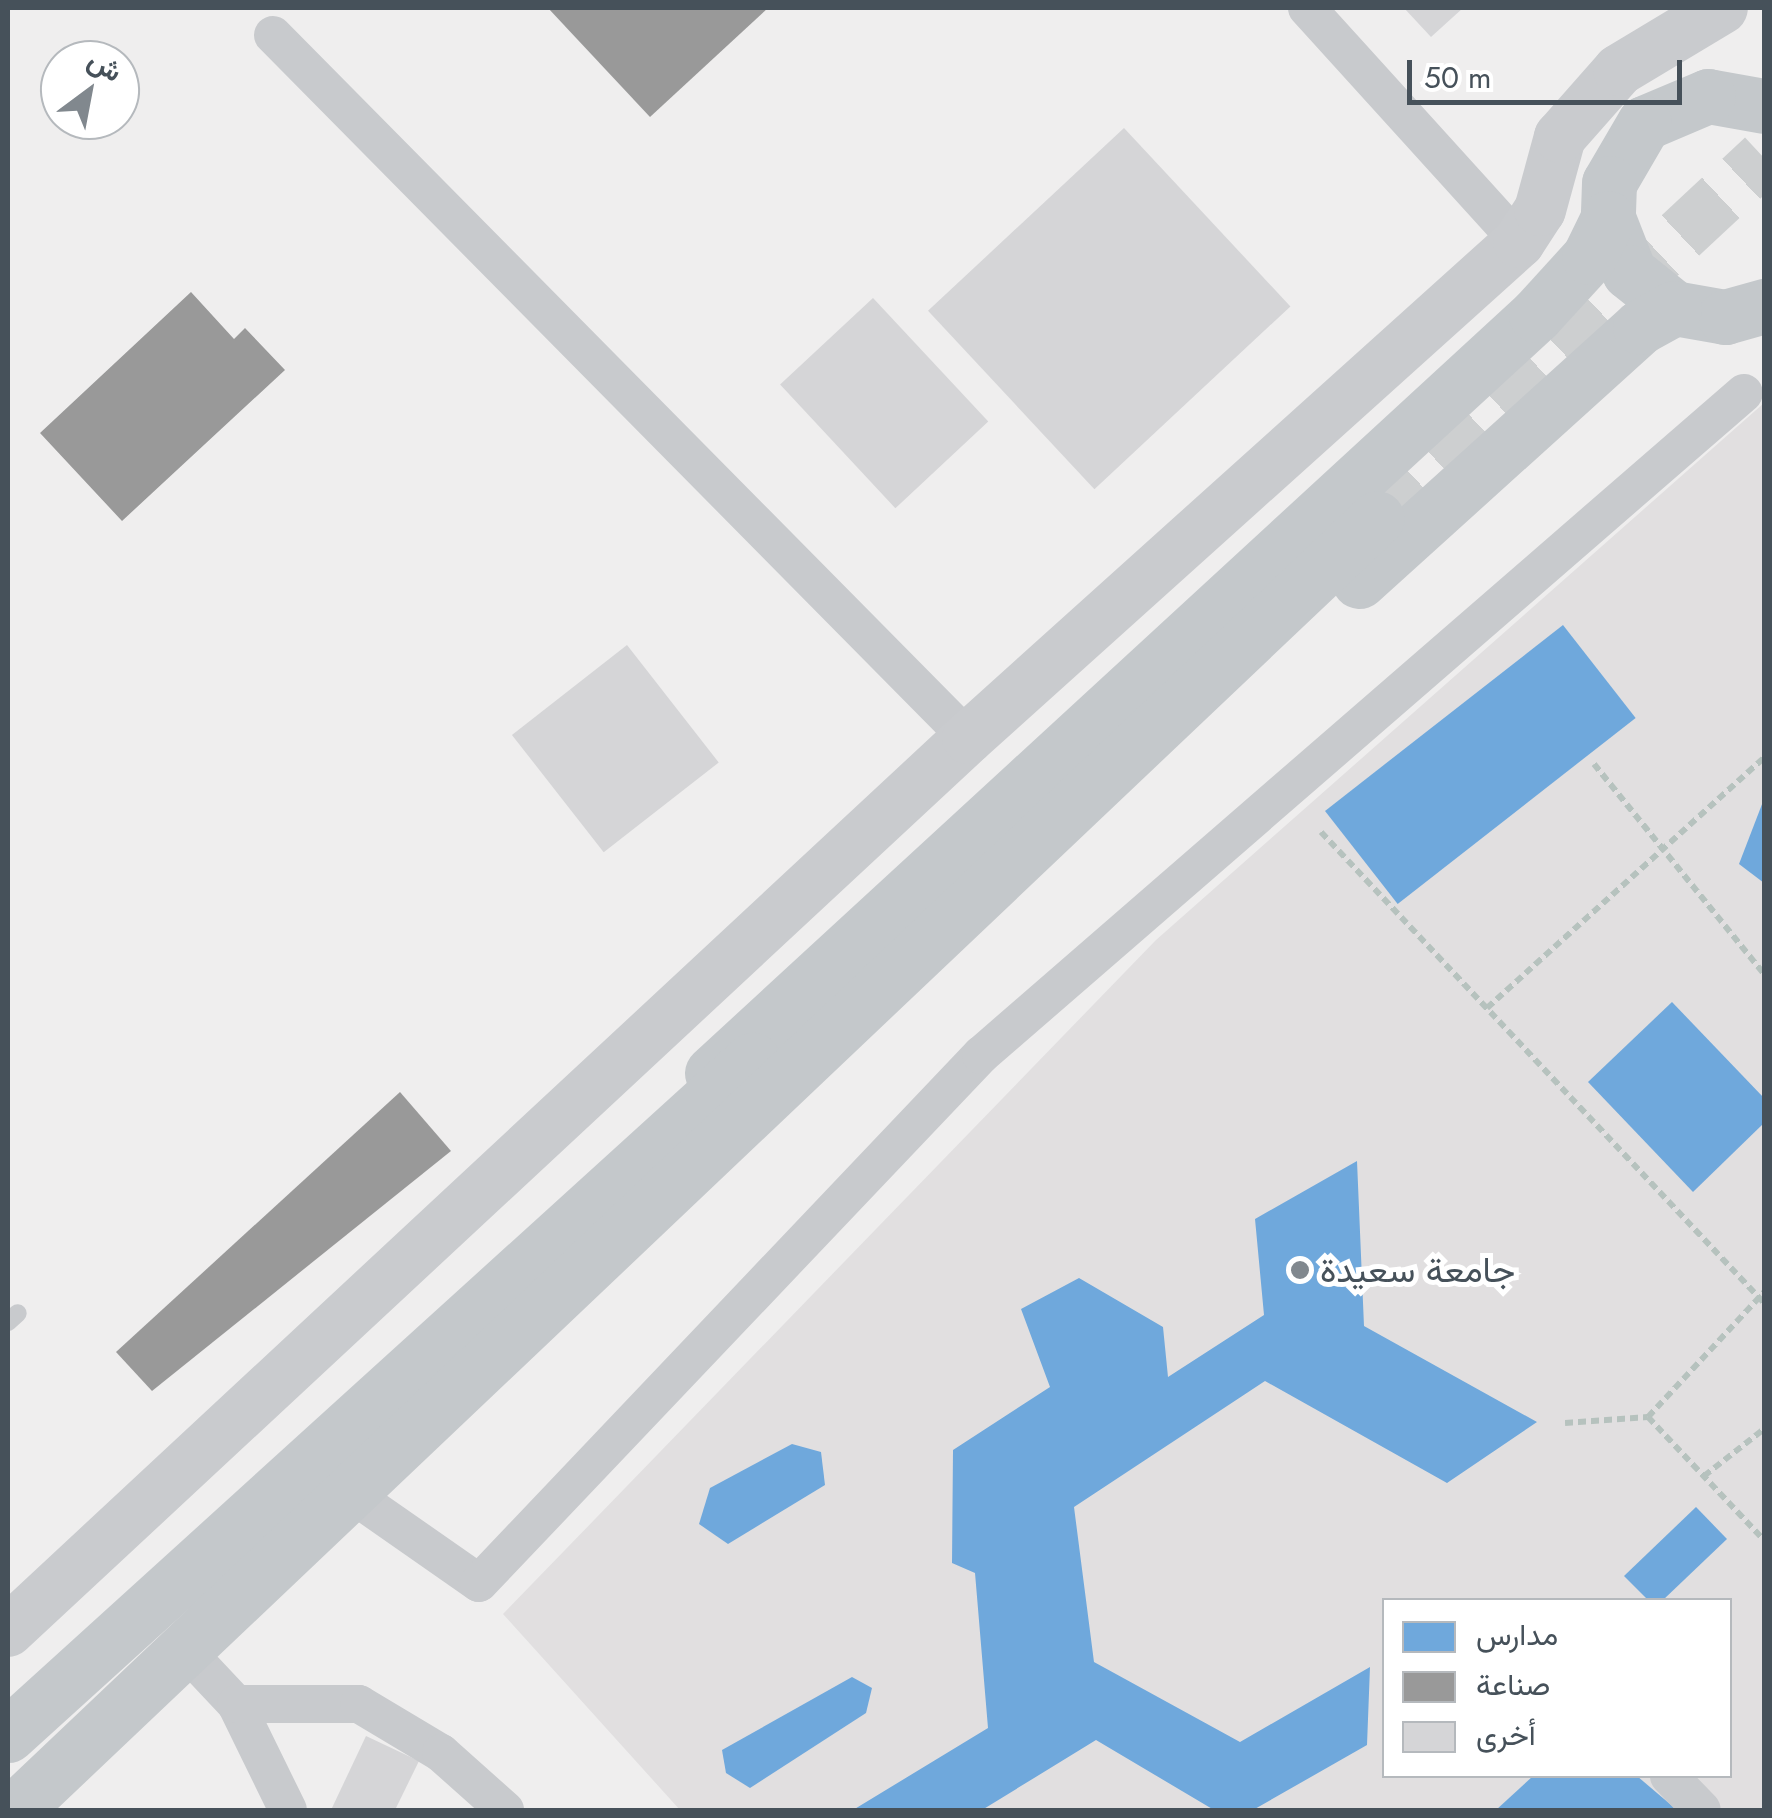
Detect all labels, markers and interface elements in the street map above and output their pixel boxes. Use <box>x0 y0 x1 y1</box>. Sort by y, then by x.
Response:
north arrow <box>40 40 140 140</box>
text: ش <box>80 40 130 92</box>
scale bar <box>1412 40 1687 102</box>
text: 50 m <box>1424 56 1491 99</box>
place label: جامعة سعيدة <box>1320 1249 1515 1291</box>
marker: جامعة سعيدة <box>1289 1259 1311 1281</box>
legend <box>1382 1598 1732 1778</box>
text: مدارس <box>1476 1613 1558 1656</box>
text: صناعة <box>1476 1663 1550 1706</box>
text: أخرى <box>1476 1713 1536 1756</box>

